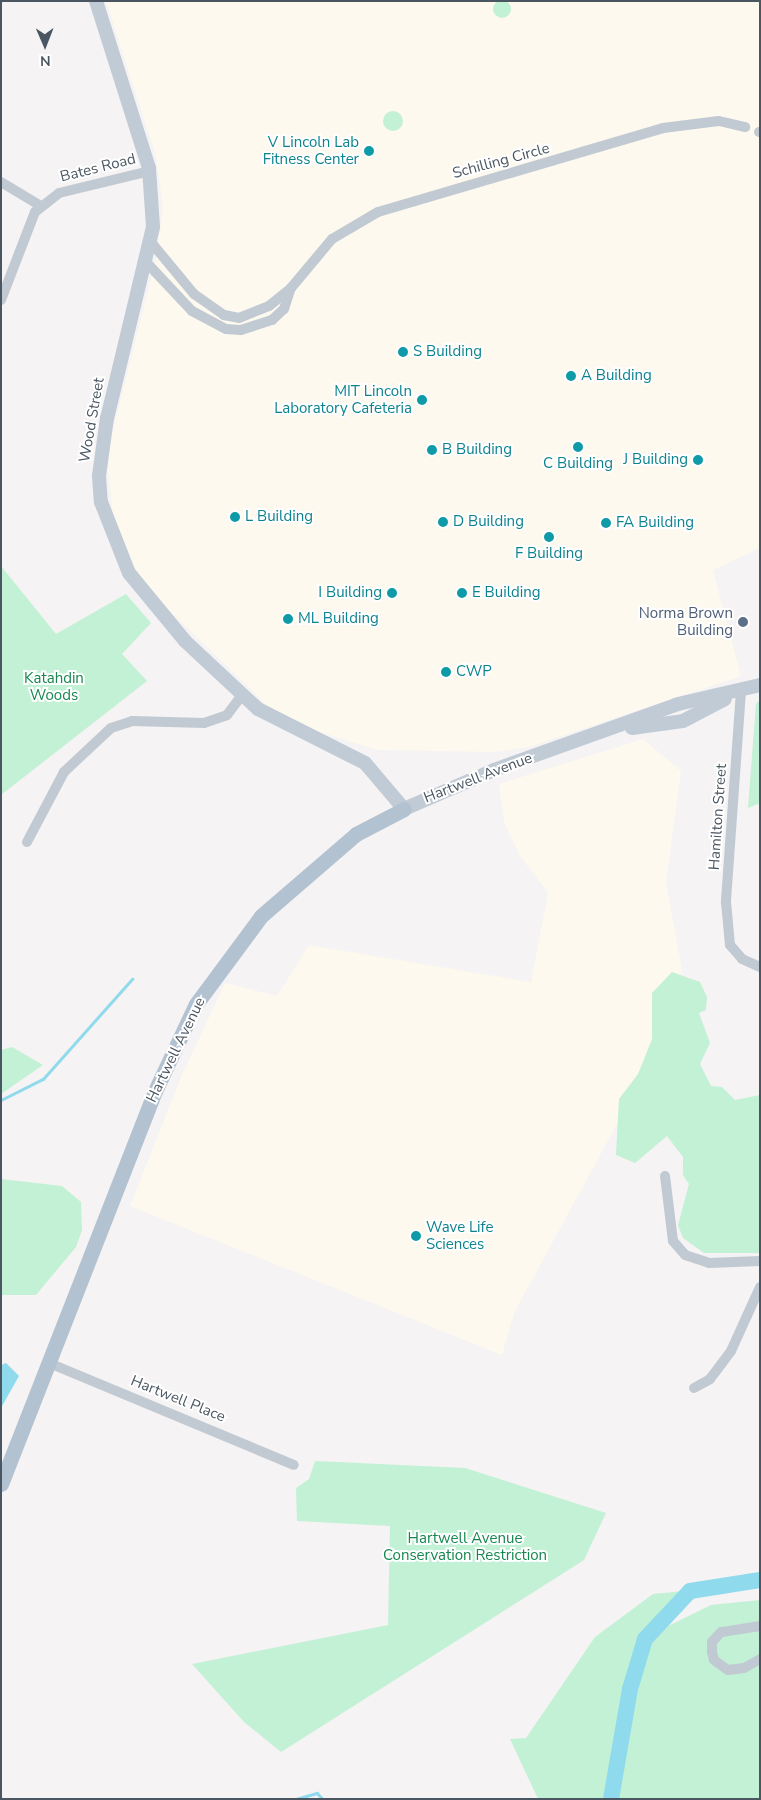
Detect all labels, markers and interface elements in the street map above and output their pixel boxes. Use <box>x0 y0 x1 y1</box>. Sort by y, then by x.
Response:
north arrow <box>20 20 70 70</box>
text: N <box>40 51 51 70</box>
place label: V Lincoln Lab Fitness Center <box>263 133 359 168</box>
street label: Schilling Circle <box>450 139 552 183</box>
marker: V Lincoln Lab Fitness Center <box>363 145 375 157</box>
street label: Bates Road <box>58 150 138 186</box>
place label: S Building <box>413 343 482 361</box>
marker: S Building <box>397 346 409 358</box>
place label: A Building <box>581 367 652 385</box>
marker: A Building <box>565 370 577 382</box>
street label: Wood Street <box>76 376 108 464</box>
place label: MIT Lincoln Laboratory Cafeteria <box>274 382 412 417</box>
marker: MIT Lincoln Laboratory Cafeteria <box>416 394 428 406</box>
place label: B Building <box>442 441 512 459</box>
marker: C Building <box>572 441 584 453</box>
marker: B Building <box>426 444 438 456</box>
place label: J Building <box>623 451 688 469</box>
marker: J Building <box>692 454 704 466</box>
place label: C Building <box>543 455 613 473</box>
place label: L Building <box>245 508 313 526</box>
marker: L Building <box>229 511 241 523</box>
place label: D Building <box>453 513 524 531</box>
place label: FA Building <box>616 514 694 532</box>
marker: D Building <box>437 516 449 528</box>
marker: FA Building <box>600 517 612 529</box>
marker: F Building <box>543 531 555 543</box>
place label: F Building <box>515 545 583 563</box>
place label: I Building <box>318 584 382 602</box>
place label: E Building <box>472 584 541 602</box>
marker: I Building <box>386 587 398 599</box>
marker: E Building <box>456 587 468 599</box>
place label: Norma Brown Building <box>639 604 733 639</box>
place label: ML Building <box>298 610 379 628</box>
marker: ML Building <box>282 613 294 625</box>
marker: Norma Brown Building <box>737 616 749 628</box>
place label: CWP <box>456 663 492 681</box>
marker: CWP <box>440 666 452 678</box>
park label: Katahdin Woods <box>24 669 84 704</box>
street label: Hartwell Avenue <box>421 749 535 807</box>
street label: Hamilton Street <box>705 763 731 871</box>
street label: Hartwell Avenue <box>143 994 209 1106</box>
place label: Wave Life Sciences <box>426 1218 493 1253</box>
marker: Wave Life Sciences <box>410 1230 422 1242</box>
street label: Hartwell Place <box>128 1372 228 1426</box>
park label: Hartwell Avenue Conservation Restriction <box>383 1529 547 1564</box>

